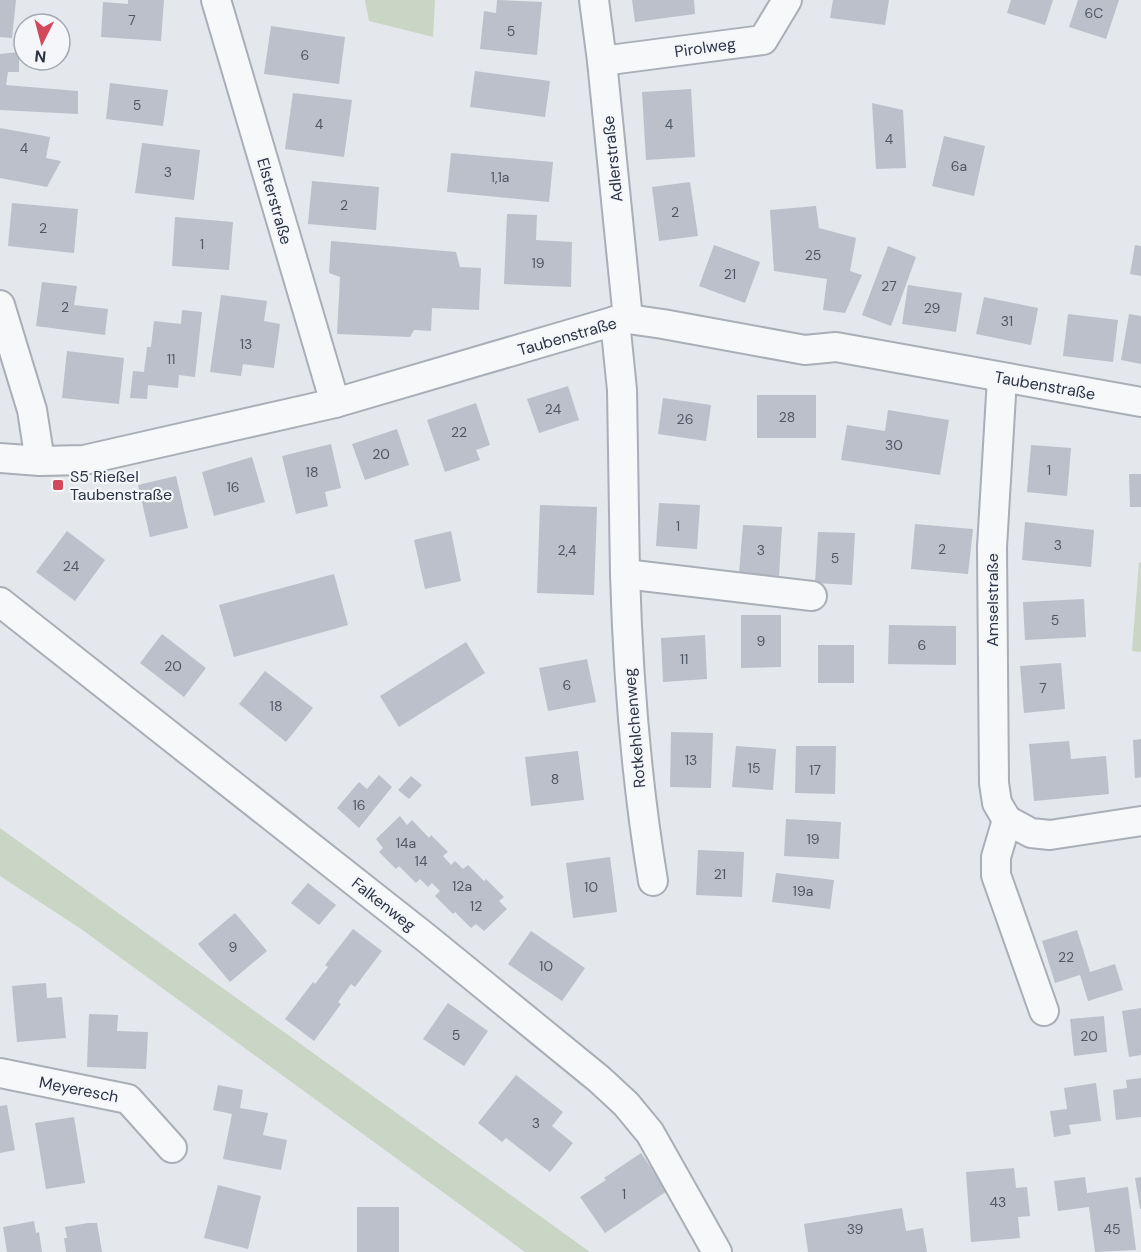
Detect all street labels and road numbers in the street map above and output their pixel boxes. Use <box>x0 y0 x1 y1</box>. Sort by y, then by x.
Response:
street label: Pirolweg <box>673 33 737 62</box>
street label: Adlerstraße <box>598 115 627 203</box>
street label: Elsterstraße <box>252 155 297 247</box>
street label: Taubenstraße <box>515 312 619 361</box>
street label: Taubenstraße <box>993 366 1097 405</box>
street label: Amselstraße <box>982 553 1003 647</box>
street label: Rotkehlchenweg <box>619 667 650 789</box>
street label: Falkenweg <box>347 873 420 936</box>
street label: Meyeresch <box>37 1071 120 1107</box>

